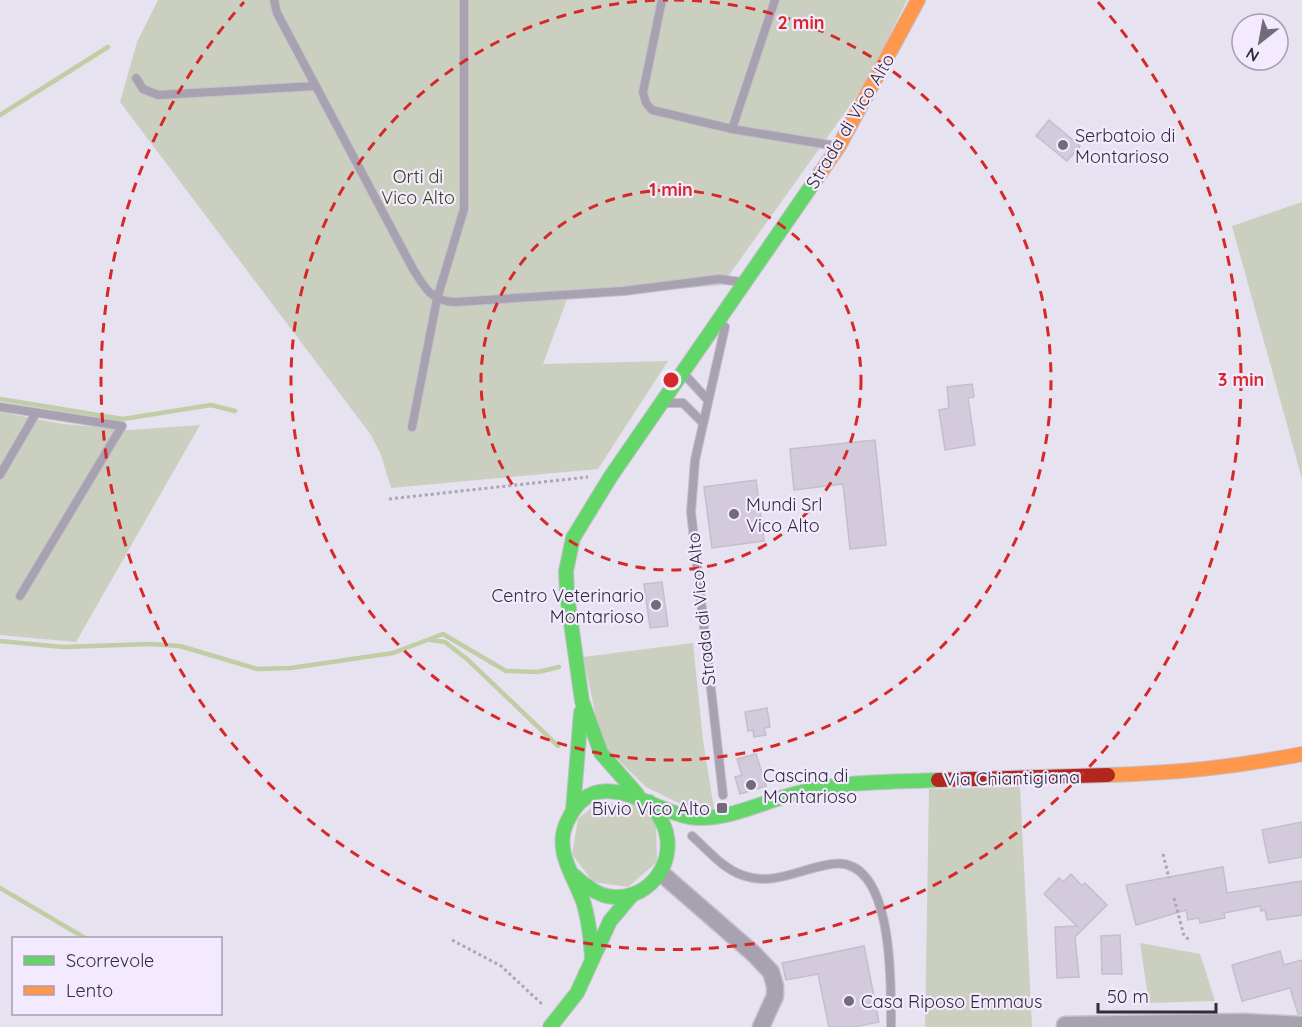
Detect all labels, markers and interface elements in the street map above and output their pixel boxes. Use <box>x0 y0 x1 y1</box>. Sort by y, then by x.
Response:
text: 2 min <box>778 11 824 34</box>
north arrow <box>1230 12 1290 72</box>
text: N <box>1242 43 1262 66</box>
street label: Strada di Vico Alto <box>801 49 899 193</box>
place label: Serbatoio di Montarioso <box>1075 124 1175 168</box>
marker: Serbatoio di Montarioso <box>1056 138 1070 152</box>
park label: Orti di Vico Alto <box>381 165 455 209</box>
text: 1 min <box>649 178 693 201</box>
text: 3 min <box>1218 368 1264 391</box>
centre of rings <box>661 370 681 390</box>
place label: Mundi Srl Vico Alto <box>746 493 822 537</box>
marker: Mundi Srl Vico Alto <box>727 507 741 521</box>
street label: Strada di Vico Alto <box>682 531 720 687</box>
place label: Centro Veterinario Montarioso <box>492 584 644 628</box>
marker: Centro Veterinario Montarioso <box>649 598 663 612</box>
place label: Cascina di Montarioso <box>763 764 857 808</box>
street label: Via Chiantigiana <box>944 765 1080 791</box>
marker: Cascina di Montarioso <box>744 778 758 792</box>
place label: Bivio Vico Alto <box>592 797 710 820</box>
marker: Bivio Vico Alto <box>715 801 729 815</box>
legend <box>12 937 222 1015</box>
text: Scorrevole <box>66 949 154 972</box>
scale bar <box>1098 976 1216 1014</box>
text: Lento <box>66 979 113 1002</box>
text: 50 m <box>1107 985 1149 1008</box>
place label: Casa Riposo Emmaus <box>861 990 1042 1013</box>
marker: Casa Riposo Emmaus <box>842 994 856 1008</box>

